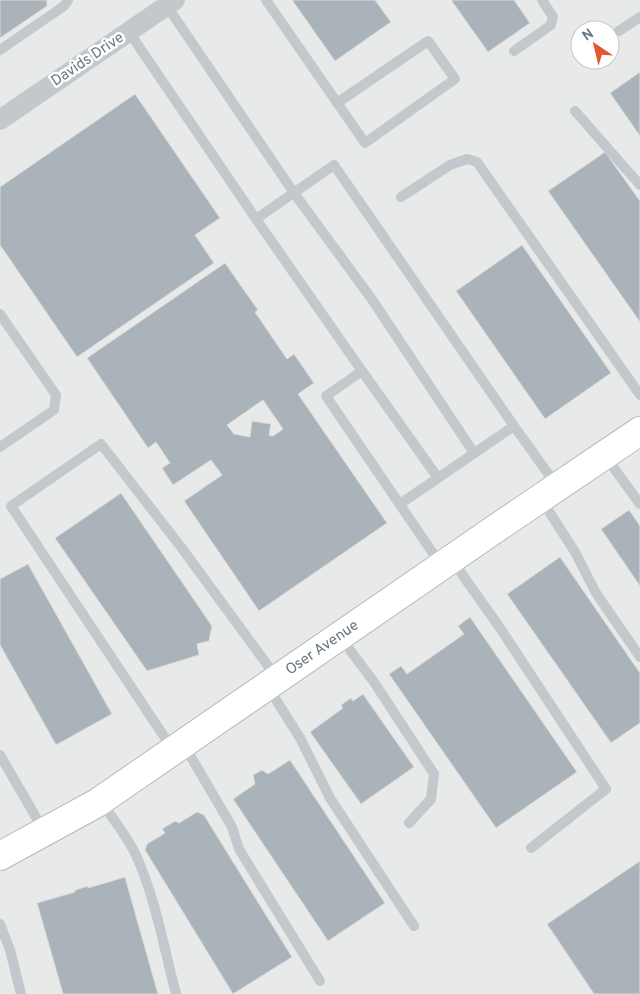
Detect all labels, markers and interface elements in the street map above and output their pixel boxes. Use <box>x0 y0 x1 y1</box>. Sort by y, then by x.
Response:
north arrow <box>570 20 620 70</box>
text: N <box>579 26 597 45</box>
street label: Davids Drive <box>48 29 128 91</box>
street label: Oser Avenue <box>282 616 363 680</box>

